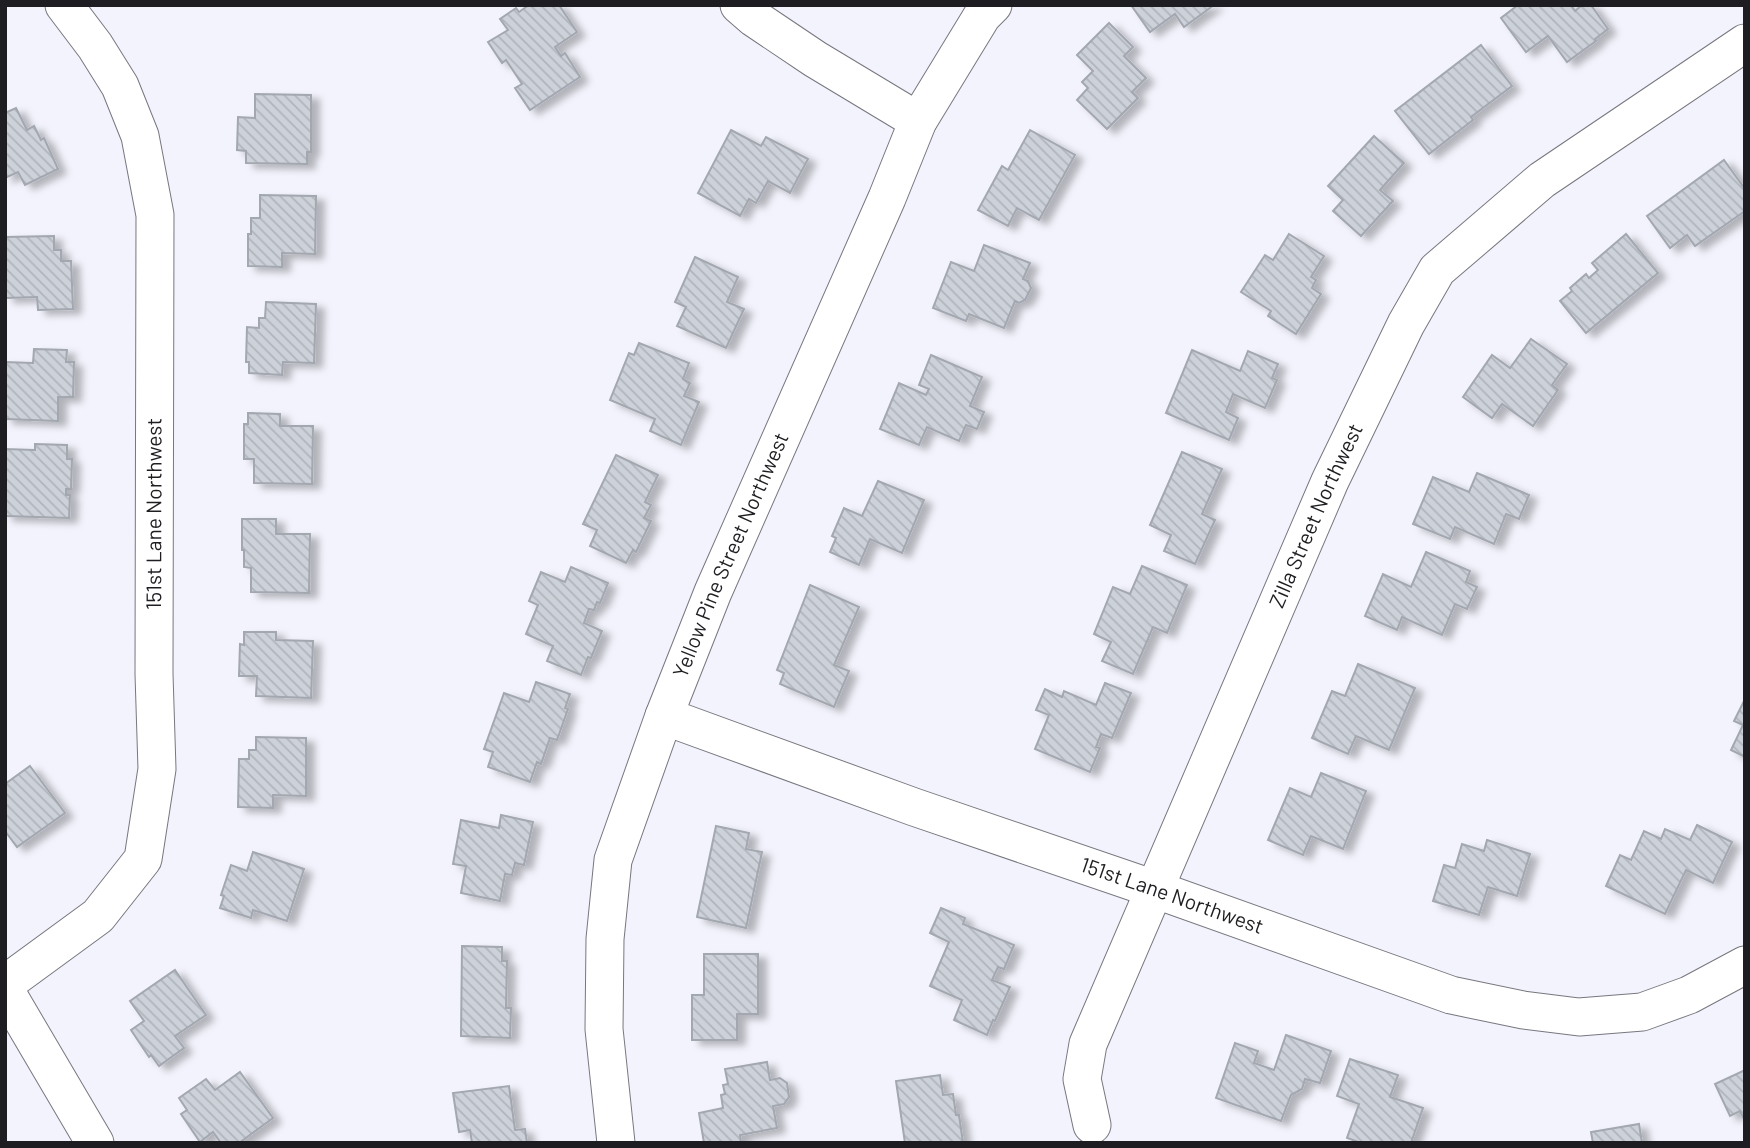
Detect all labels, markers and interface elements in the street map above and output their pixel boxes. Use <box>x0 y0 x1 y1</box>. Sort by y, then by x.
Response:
street label: 151st Lane Northwest <box>140 418 166 610</box>
street label: Zilla Street Northwest <box>1263 419 1367 611</box>
street label: Yellow Pine Street Northwest <box>667 428 793 681</box>
street label: 151st Lane Northwest <box>1078 851 1267 938</box>

